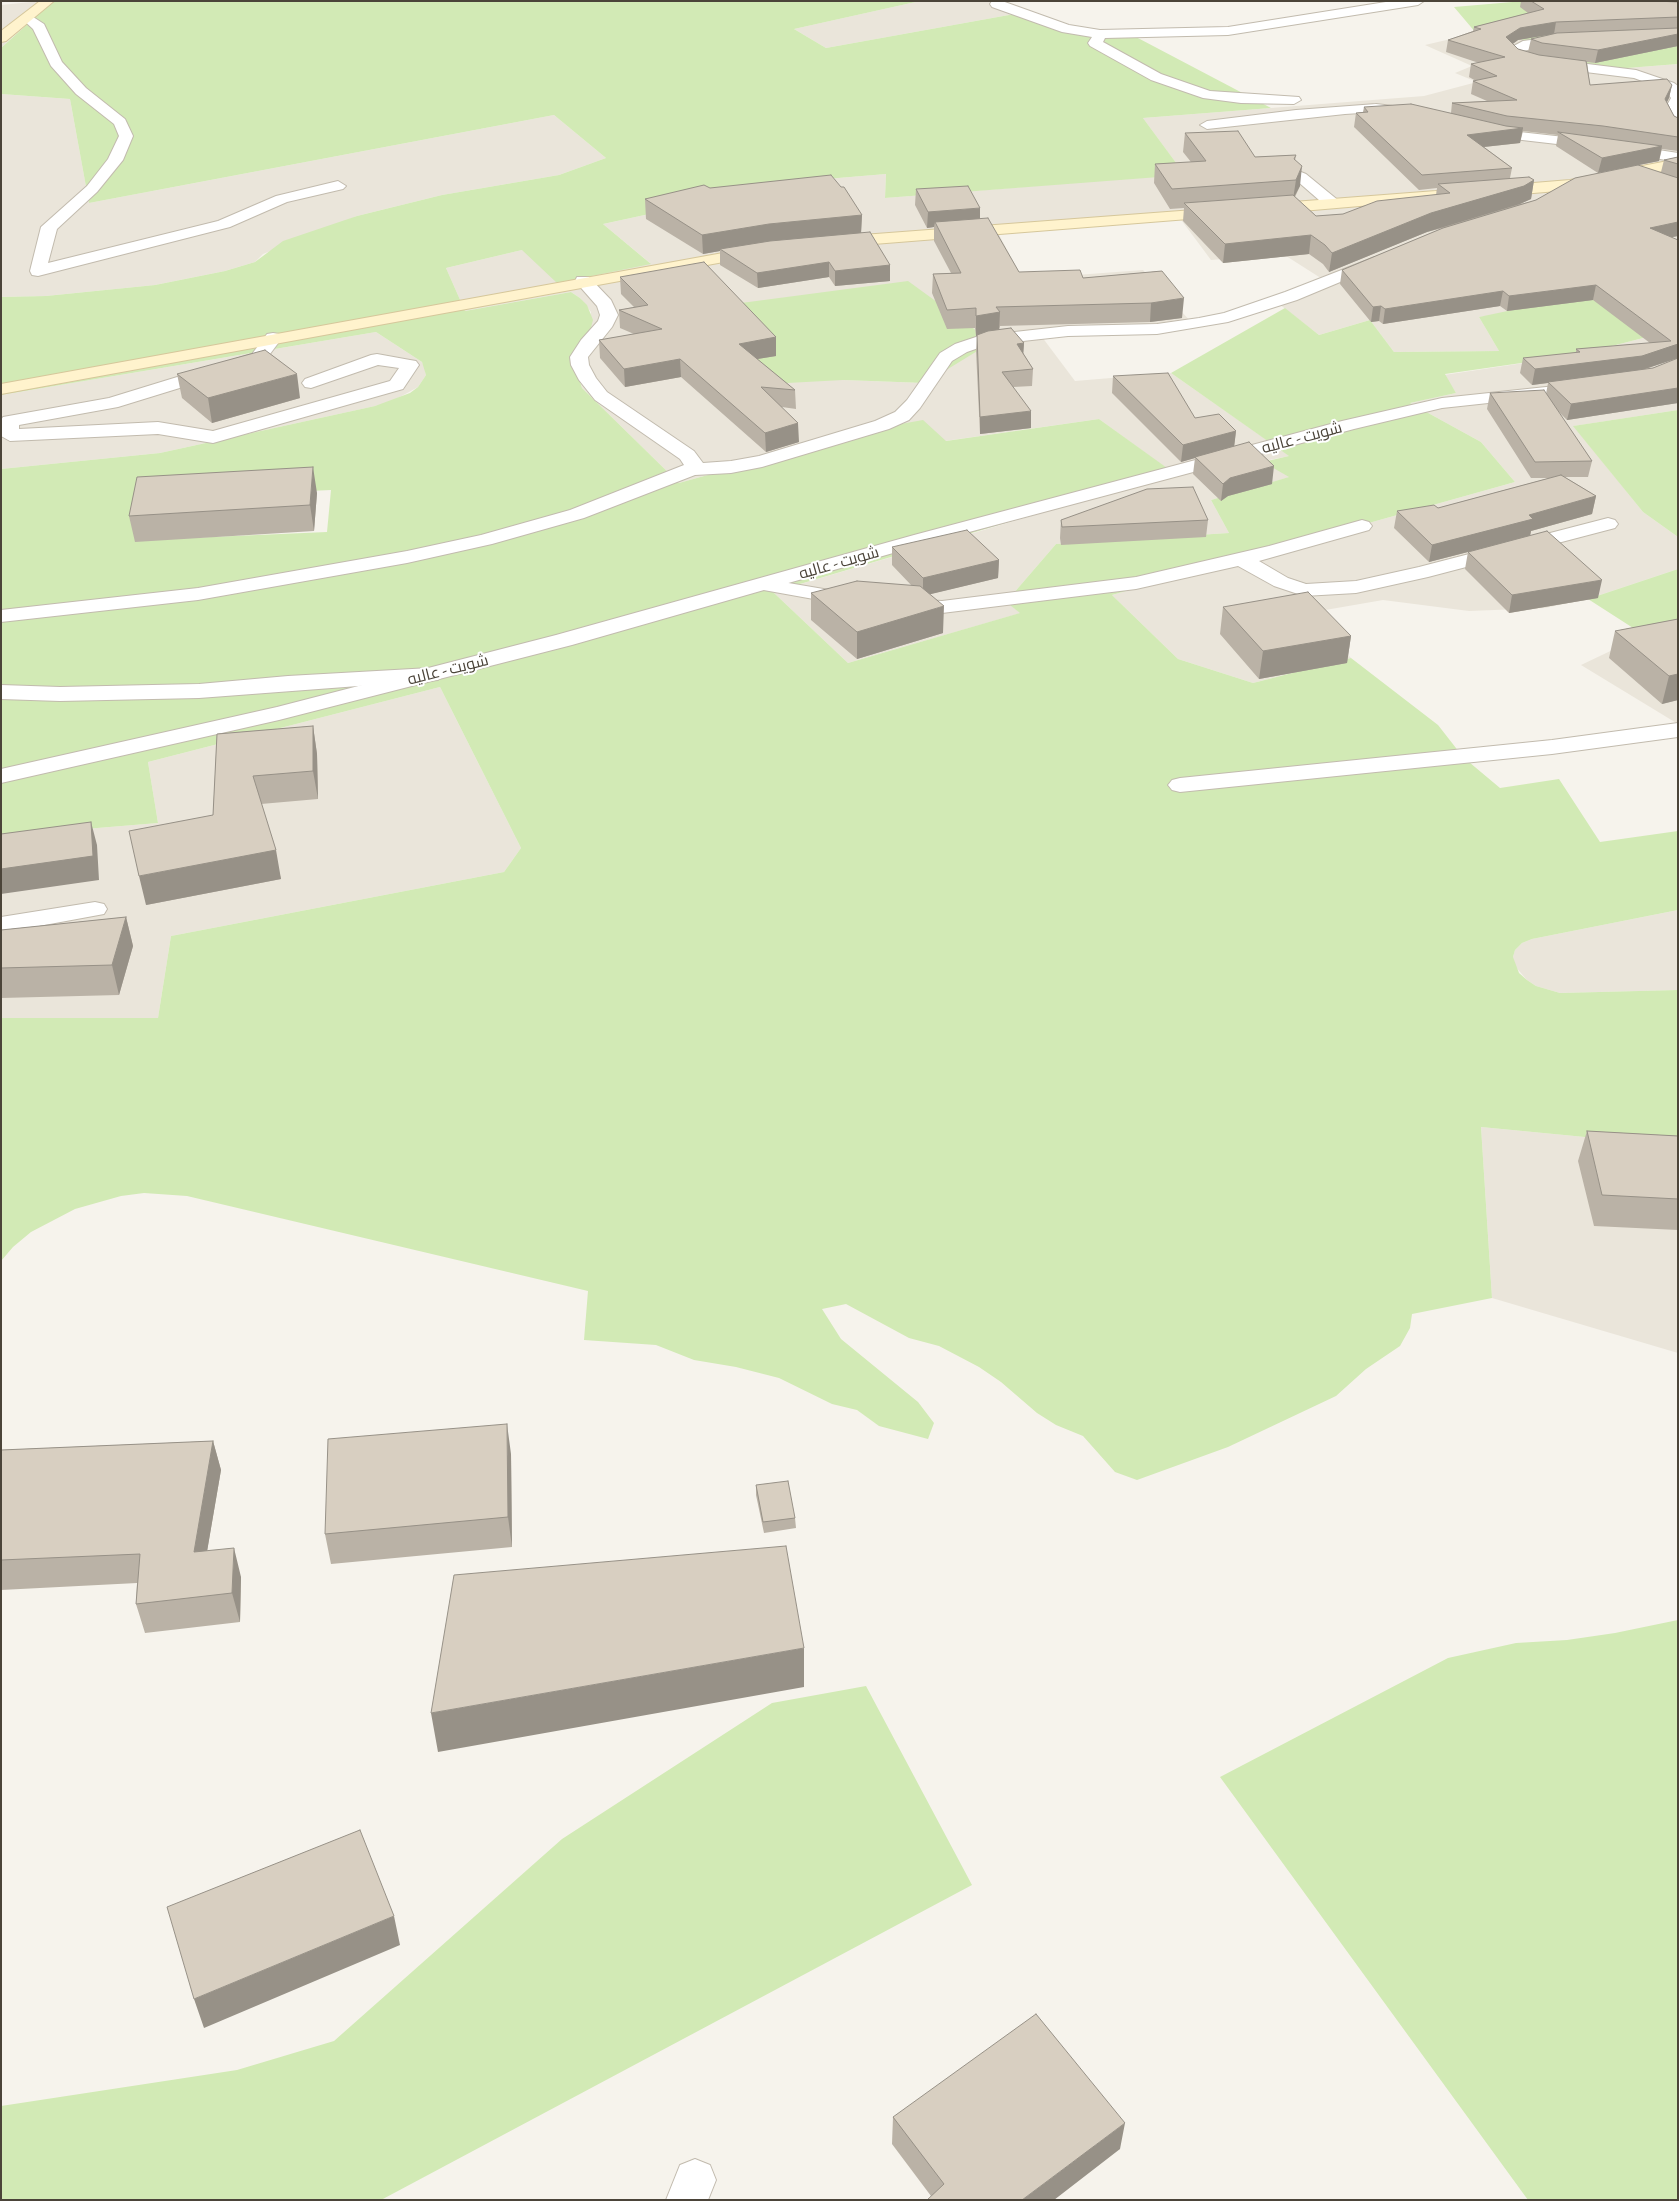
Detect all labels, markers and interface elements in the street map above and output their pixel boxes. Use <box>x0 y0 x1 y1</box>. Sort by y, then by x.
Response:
street label: شويت - عاليه <box>1260 418 1344 458</box>
street label: شويت - عاليه <box>797 542 881 584</box>
street label: شويت - عاليه <box>406 651 490 689</box>

